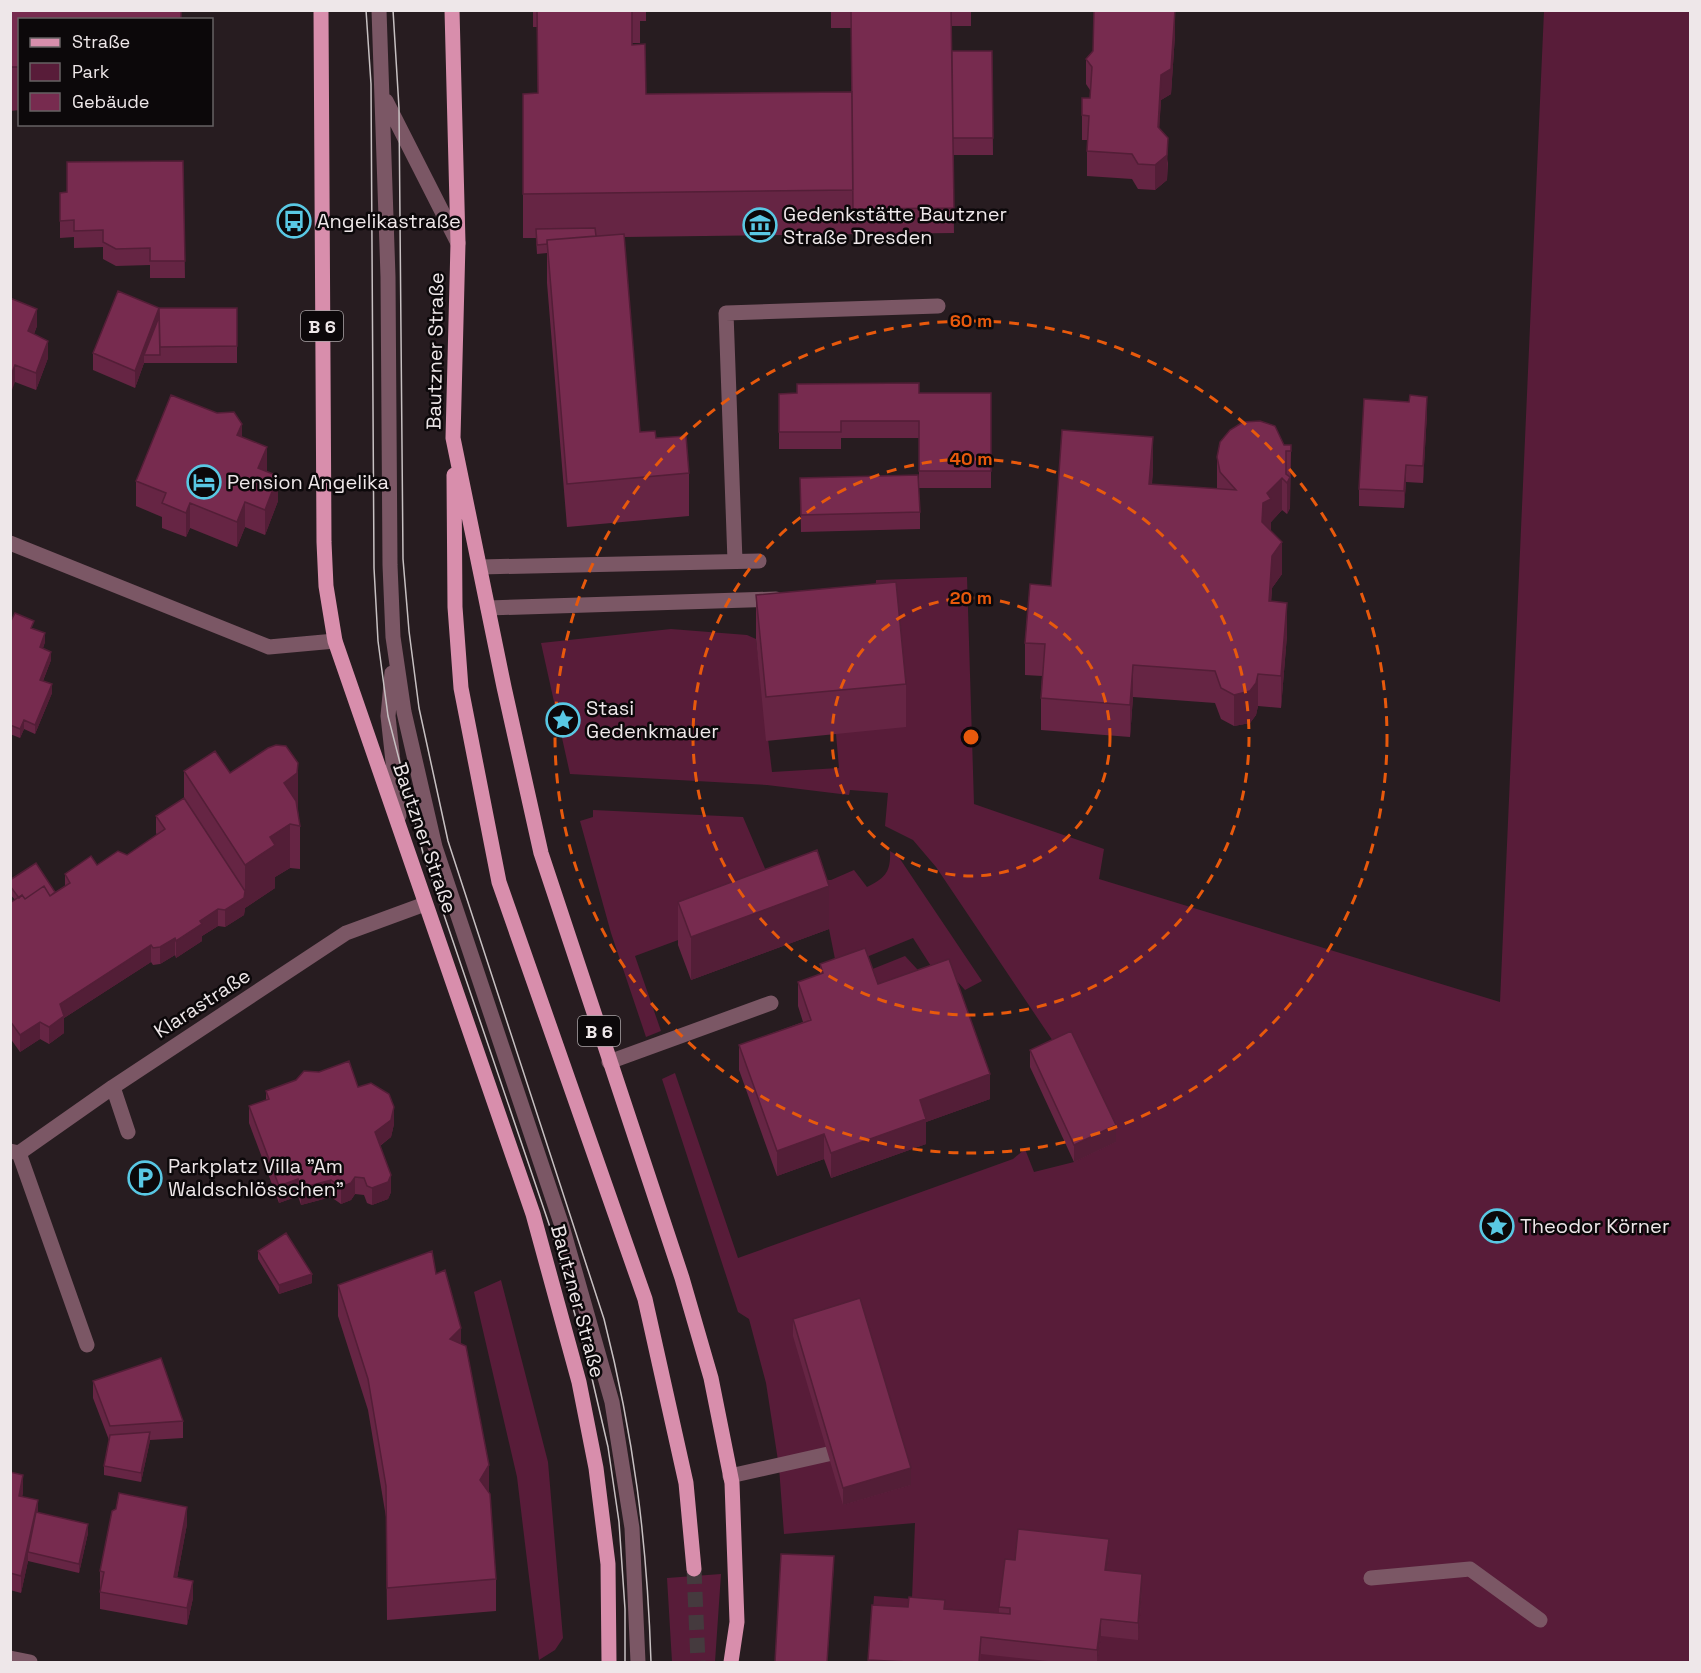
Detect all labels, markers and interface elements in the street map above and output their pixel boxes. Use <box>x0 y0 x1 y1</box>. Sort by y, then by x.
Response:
legend <box>18 18 213 126</box>
text: Straße <box>72 30 130 53</box>
text: Park <box>72 60 110 83</box>
text: Gebäude <box>72 90 150 113</box>
place label: Gedenkstätte Bautzner Straße Dresden <box>783 201 1007 250</box>
bus stop icon: Angelikastraße <box>276 203 312 239</box>
museum icon: Gedenkstätte Bautzner Straße Dresden <box>742 207 778 243</box>
place label: Angelikastraße <box>317 208 461 234</box>
street label: Bautzner Straße <box>421 272 449 430</box>
text: 60 m <box>950 309 992 332</box>
road number: B 6 <box>301 311 343 341</box>
text: 40 m <box>949 447 993 470</box>
hotel icon: Pension Angelika <box>186 464 222 500</box>
place label: Pension Angelika <box>227 469 389 495</box>
text: 20 m <box>950 586 992 609</box>
place label: Stasi Gedenkmauer <box>586 695 719 744</box>
place icon: Stasi Gedenkmauer <box>545 702 581 738</box>
centre of rings <box>961 727 981 747</box>
street label: Bautzner Straße <box>387 759 463 917</box>
street label: Klarastraße <box>149 962 255 1044</box>
road number: B 6 <box>578 1016 620 1046</box>
place label: Parkplatz Villa "Am Waldschlösschen" <box>168 1153 344 1202</box>
parking icon: Parkplatz Villa "Am Waldschlösschen" <box>127 1160 163 1196</box>
place icon: Theodor Körner <box>1479 1208 1515 1244</box>
place label: Theodor Körner <box>1520 1213 1669 1239</box>
street label: Bautzner Straße <box>545 1221 611 1381</box>

